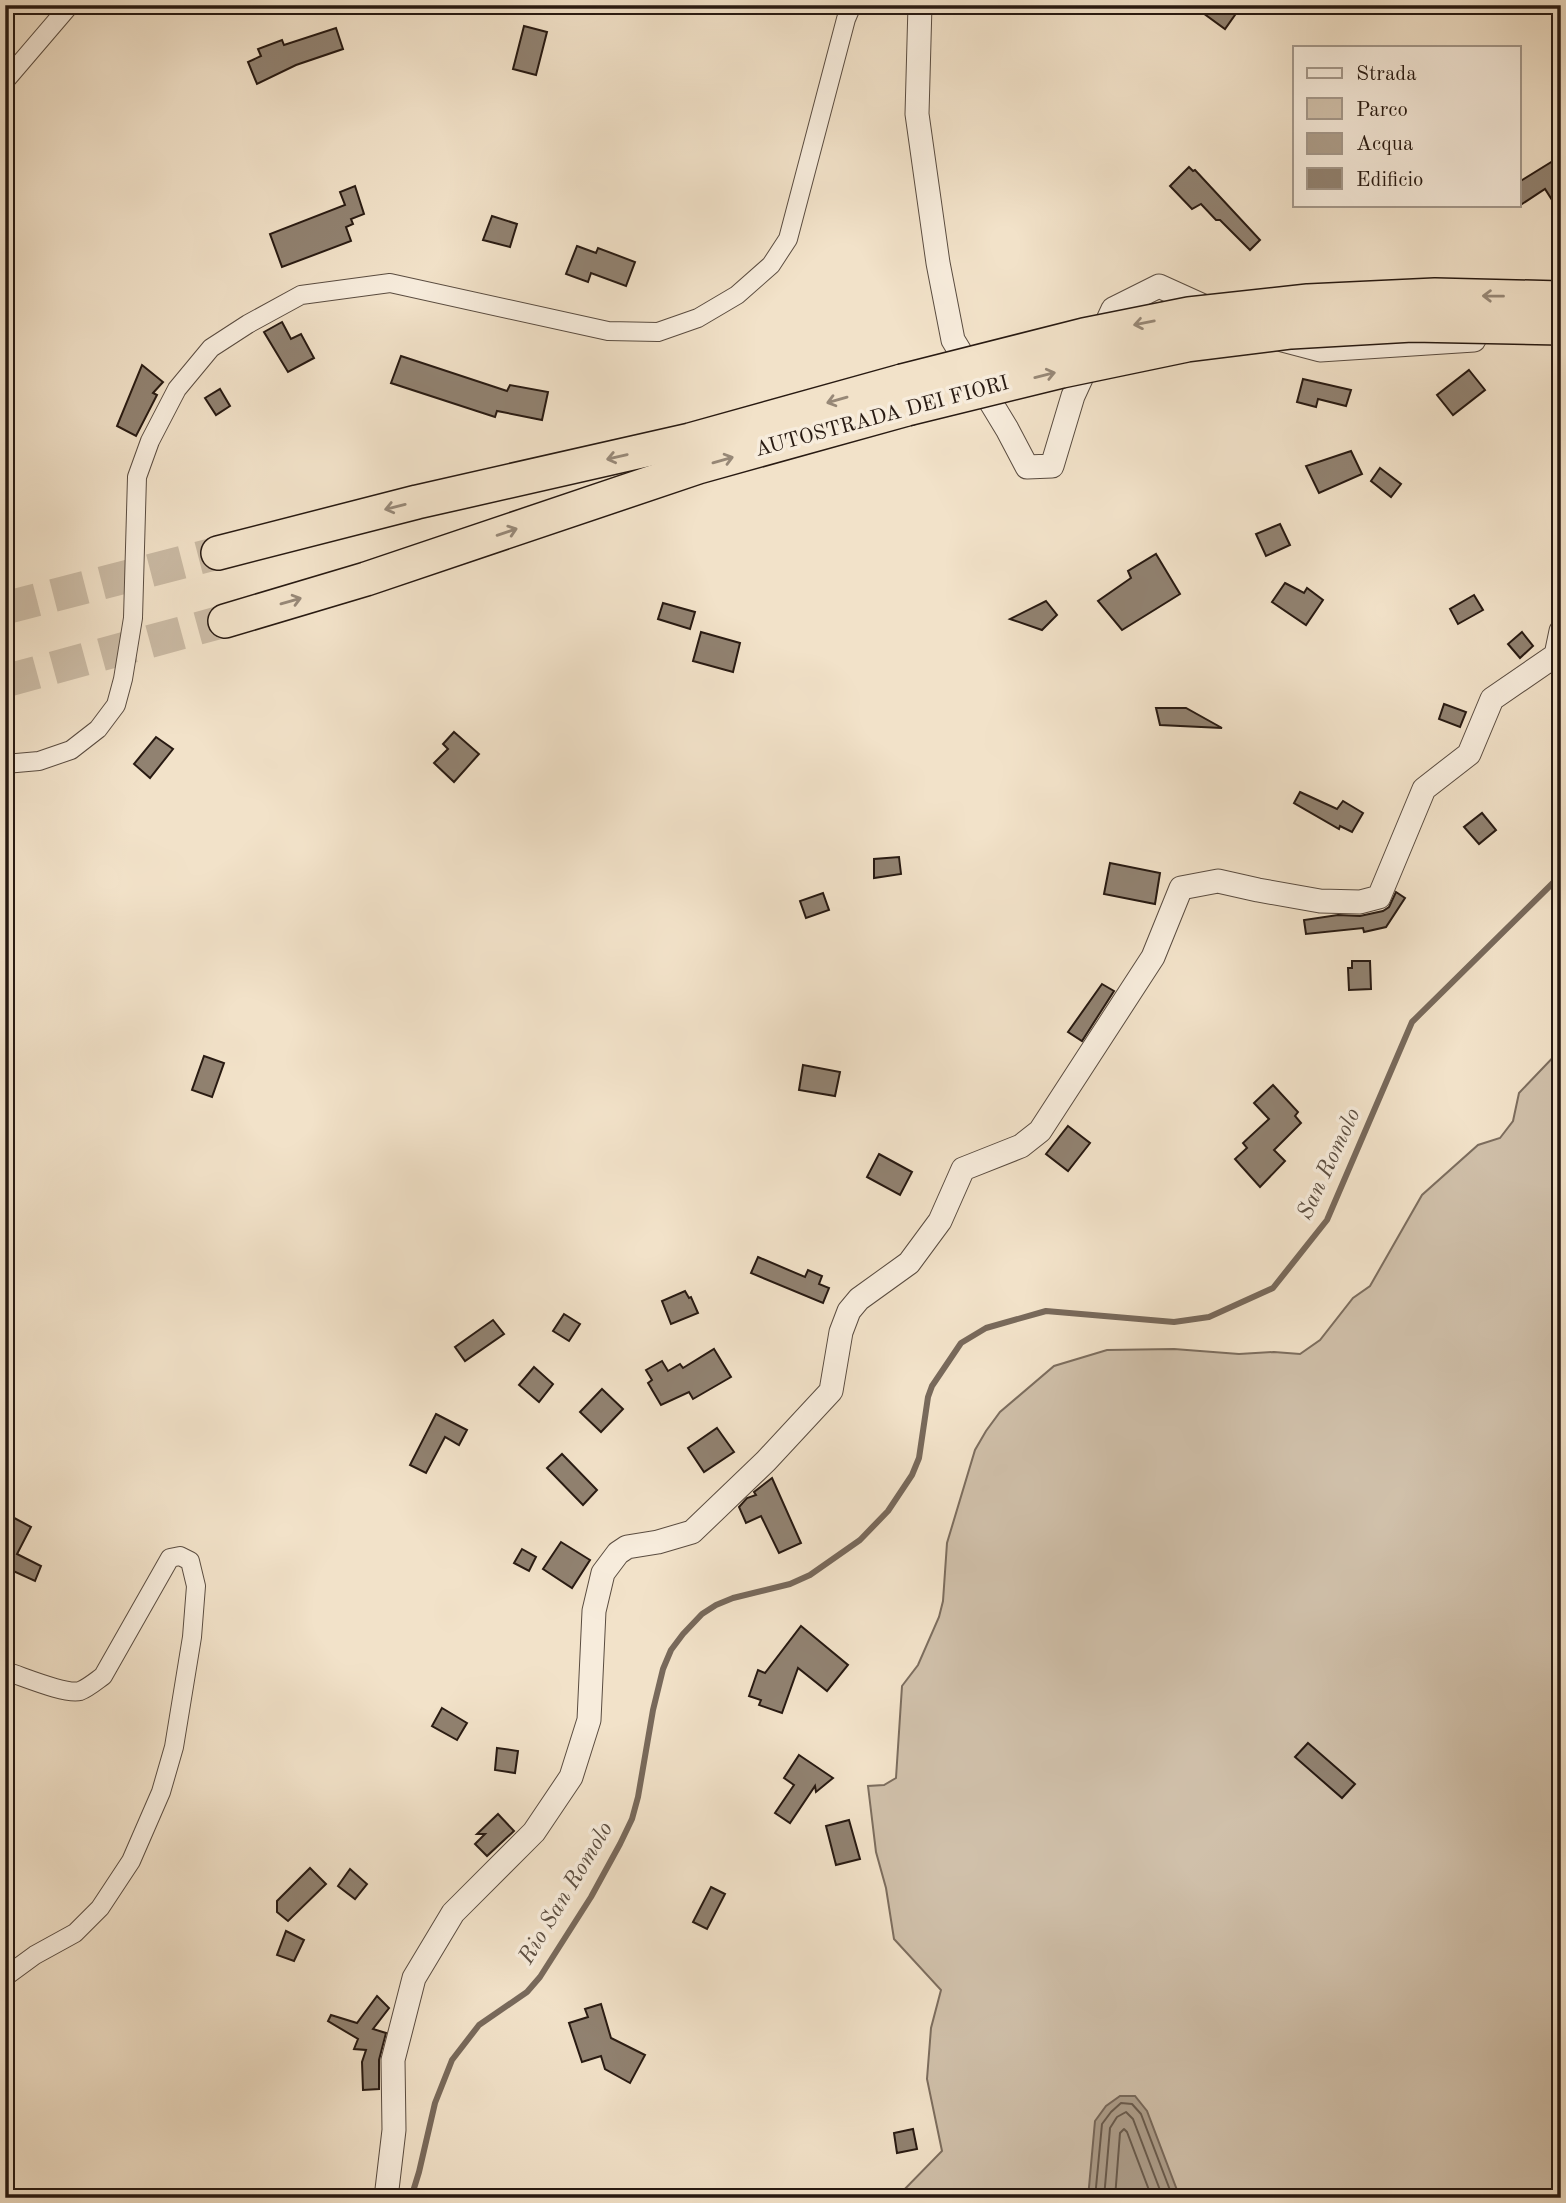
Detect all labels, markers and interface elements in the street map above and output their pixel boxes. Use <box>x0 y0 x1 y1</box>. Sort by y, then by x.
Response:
legend <box>1293 46 1520 206</box>
text: Strada <box>1356 64 1417 85</box>
text: Parco <box>1356 100 1408 121</box>
text: Acqua <box>1356 134 1413 155</box>
text: Edificio <box>1356 170 1424 191</box>
one-way arrow <box>1481 289 1504 303</box>
one-way arrow <box>1133 317 1156 331</box>
one-way arrow <box>1033 368 1056 381</box>
street label: AUTOSTRADA DEI FIORI <box>753 373 1011 461</box>
one-way arrow <box>826 394 848 407</box>
one-way arrow <box>606 451 629 465</box>
one-way arrow <box>712 452 734 465</box>
one-way arrow <box>384 501 407 515</box>
one-way arrow <box>496 525 518 537</box>
one-way arrow <box>280 594 302 607</box>
water label: San Romolo <box>1293 1105 1365 1223</box>
water label: Rio San Romolo <box>514 1818 617 1969</box>

